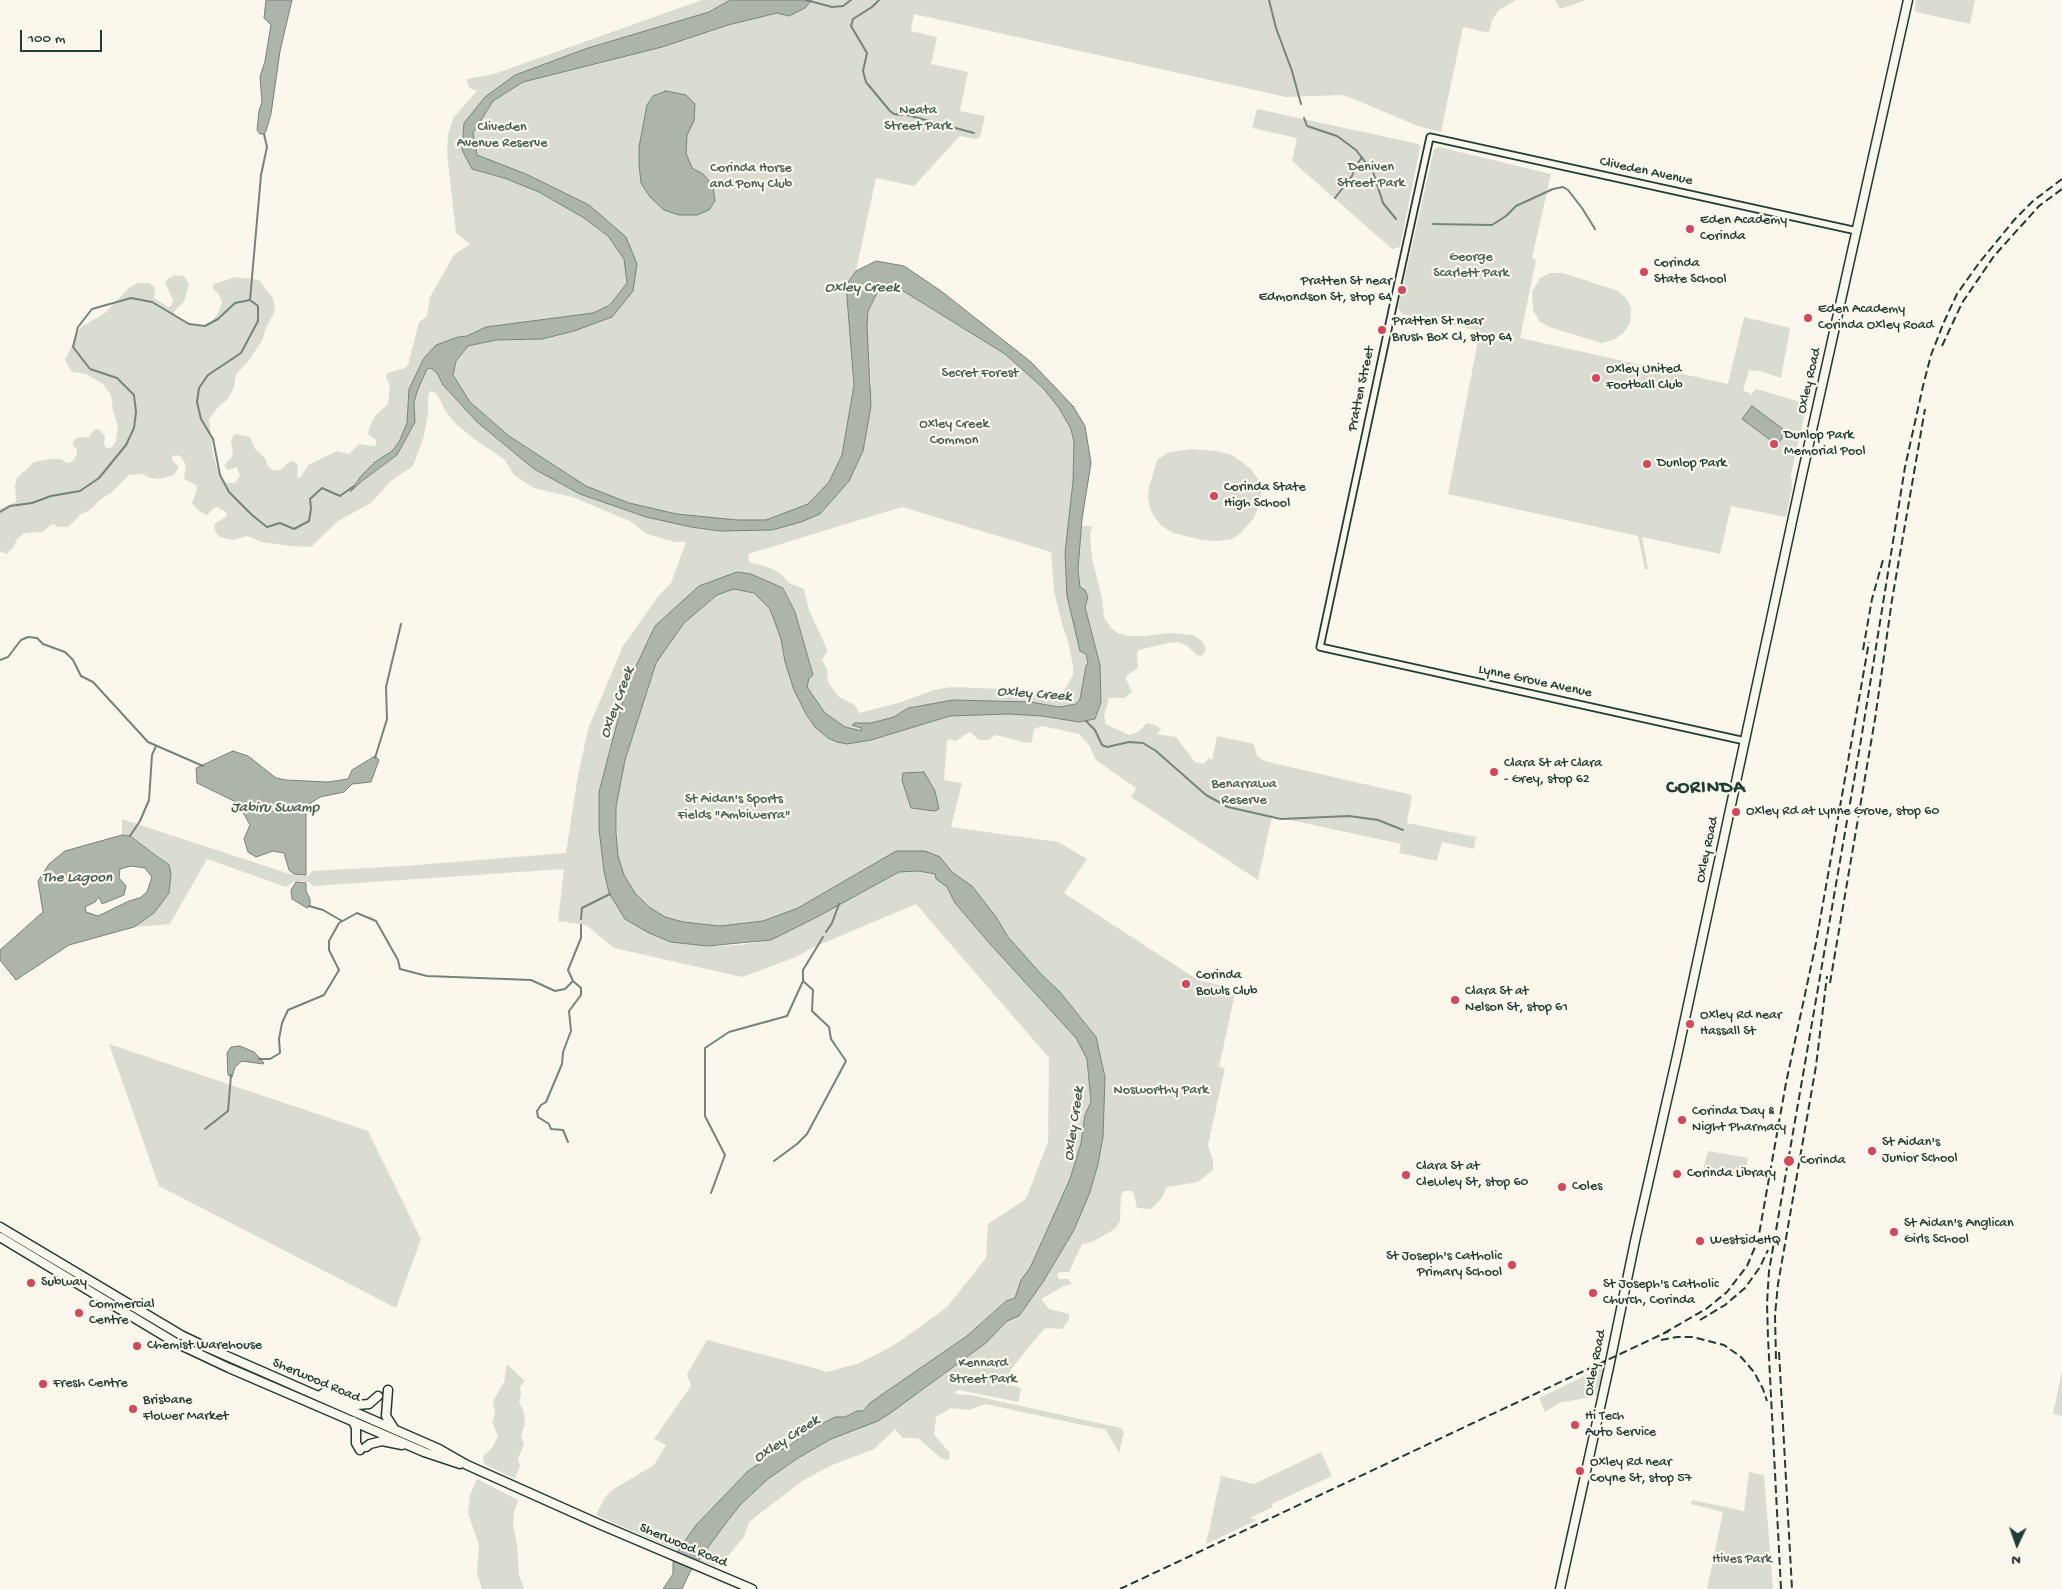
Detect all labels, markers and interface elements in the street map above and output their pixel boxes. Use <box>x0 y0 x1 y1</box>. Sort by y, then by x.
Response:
scale bar <box>22 20 105 52</box>
text: 100 m <box>28 30 65 48</box>
park label: Neata Street Park <box>884 103 952 136</box>
park label: Cliveden Avenue Reserve <box>457 120 547 152</box>
street label: Cliveden Avenue <box>1598 154 1694 190</box>
park label: Deniven Street Park <box>1337 160 1405 192</box>
park label: Corinda Horse and Pony Club <box>710 161 792 193</box>
place label: Eden Academy Corinda <box>1700 213 1787 246</box>
marker: Eden Academy Corinda <box>1684 223 1696 235</box>
park label: George Scarlett Park <box>1433 250 1509 282</box>
place label: Corinda State School <box>1654 256 1727 288</box>
marker: Corinda State School <box>1638 266 1650 278</box>
place label: Pratten St near Edmondson St, stop 64 <box>1259 274 1392 306</box>
water label: Oxley Creek <box>825 280 899 298</box>
marker: Pratten St near Edmondson St, stop 64 <box>1396 284 1408 296</box>
place label: Eden Academy Corinda Oxley Road <box>1818 302 1934 334</box>
marker: Eden Academy Corinda Oxley Road <box>1802 312 1814 324</box>
place label: Pratten St near Brush Box Cl, stop 64 <box>1392 314 1512 347</box>
marker: Pratten St near Brush Box Cl, stop 64 <box>1376 324 1388 336</box>
street label: Pratten Street <box>1345 345 1379 433</box>
street label: Oxley Road <box>1794 347 1826 415</box>
place label: Oxley United Football Club <box>1606 362 1683 394</box>
park label: Secret Forest <box>941 366 1019 382</box>
marker: Oxley United Football Club <box>1590 372 1602 384</box>
park label: Oxley Creek Common <box>919 417 989 450</box>
place label: Dunlop Park Memorial Pool <box>1784 428 1866 461</box>
marker: Dunlop Park Memorial Pool <box>1768 438 1780 450</box>
place label: Dunlop Park <box>1657 456 1727 472</box>
marker: Dunlop Park <box>1641 458 1653 470</box>
place label: Corinda State High School <box>1224 480 1306 512</box>
marker: Corinda State High School <box>1208 490 1220 502</box>
street label: Lynne Grove Avenue <box>1477 662 1593 702</box>
water label: Oxley Creek <box>597 665 639 741</box>
water label: Oxley Creek <box>996 683 1072 707</box>
place label: Clara St at Clara - Grey, stop 62 <box>1504 756 1602 789</box>
marker: Clara St at Clara - Grey, stop 62 <box>1488 766 1500 778</box>
park label: Benarrawa Reserve <box>1211 777 1277 810</box>
district label: CORINDA <box>1665 778 1747 800</box>
park label: St Aidan's Sports Fields "Ambiwerra" <box>677 792 791 824</box>
water label: Jabiru Swamp <box>231 800 319 818</box>
place label: Oxley Rd at Lynne Grove, stop 60 <box>1746 804 1939 820</box>
marker: Oxley Rd at Lynne Grove, stop 60 <box>1730 806 1742 818</box>
street label: Oxley Road <box>1693 816 1723 884</box>
water label: The Lagoon <box>42 870 112 888</box>
place label: Corinda Bowls Club <box>1196 968 1257 1000</box>
marker: Corinda Bowls Club <box>1180 978 1192 990</box>
place label: Clara St at Nelson St, stop 61 <box>1465 984 1568 1016</box>
marker: Clara St at Nelson St, stop 61 <box>1449 994 1461 1006</box>
place label: Oxley Rd near Hassall St <box>1700 1008 1782 1040</box>
marker: Oxley Rd near Hassall St <box>1684 1018 1696 1030</box>
park label: Nosworthy Park <box>1114 1083 1208 1099</box>
water label: Oxley Creek <box>1061 1086 1089 1162</box>
place label: Corinda Day & Night Pharmacy <box>1692 1104 1786 1136</box>
marker: Corinda Day & Night Pharmacy <box>1676 1114 1688 1126</box>
place label: St Aidan's Junior School <box>1882 1135 1958 1168</box>
marker: St Aidan's Junior School <box>1866 1145 1878 1157</box>
place label: Corinda <box>1800 1153 1845 1169</box>
marker: Corinda <box>1782 1154 1796 1168</box>
place label: Clara St at Clewley St, stop 60 <box>1416 1159 1529 1192</box>
place label: Corinda Library <box>1687 1166 1776 1182</box>
marker: Corinda Library <box>1671 1168 1683 1180</box>
marker: Clara St at Clewley St, stop 60 <box>1400 1169 1412 1181</box>
place label: Coles <box>1572 1179 1602 1195</box>
marker: Coles <box>1556 1181 1568 1193</box>
place label: St Aidan's Anglican Girls School <box>1904 1216 2014 1248</box>
marker: St Aidan's Anglican Girls School <box>1888 1226 1900 1238</box>
place label: WestsideHQ <box>1710 1233 1781 1249</box>
marker: WestsideHQ <box>1694 1235 1706 1247</box>
place label: St Joseph's Catholic Primary School <box>1386 1249 1502 1282</box>
marker: St Joseph's Catholic Primary School <box>1506 1259 1518 1271</box>
place label: Subway <box>41 1275 87 1291</box>
marker: Subway <box>25 1277 37 1289</box>
place label: St Joseph's Catholic Church, Corinda <box>1603 1277 1719 1310</box>
marker: St Joseph's Catholic Church, Corinda <box>1587 1287 1599 1299</box>
place label: Commercial Centre <box>89 1297 155 1330</box>
marker: Commercial Centre <box>73 1307 85 1319</box>
street label: Oxley Road <box>1581 1329 1611 1397</box>
place label: Chemist Warehouse <box>147 1338 262 1354</box>
marker: Chemist Warehouse <box>131 1340 143 1352</box>
street label: Sherwood Road <box>270 1355 362 1407</box>
park label: Kennard Street Park <box>949 1356 1017 1388</box>
place label: Fresh Centre <box>53 1376 128 1392</box>
marker: Fresh Centre <box>37 1378 49 1390</box>
place label: Brisbane Flower Market <box>143 1393 228 1425</box>
marker: Brisbane Flower Market <box>127 1403 139 1415</box>
place label: Hi Tech Auto Service <box>1585 1409 1656 1441</box>
water label: Oxley Creek <box>751 1412 823 1468</box>
marker: Hi Tech Auto Service <box>1569 1419 1581 1431</box>
place label: Oxley Rd near Coyne St, stop 57 <box>1590 1455 1692 1488</box>
marker: Oxley Rd near Coyne St, stop 57 <box>1574 1465 1586 1477</box>
north arrow <box>1992 1519 2042 1569</box>
street label: Sherwood Road <box>637 1520 729 1572</box>
text: N <box>2011 1551 2021 1568</box>
park label: Hives Park <box>1712 1552 1772 1568</box>

